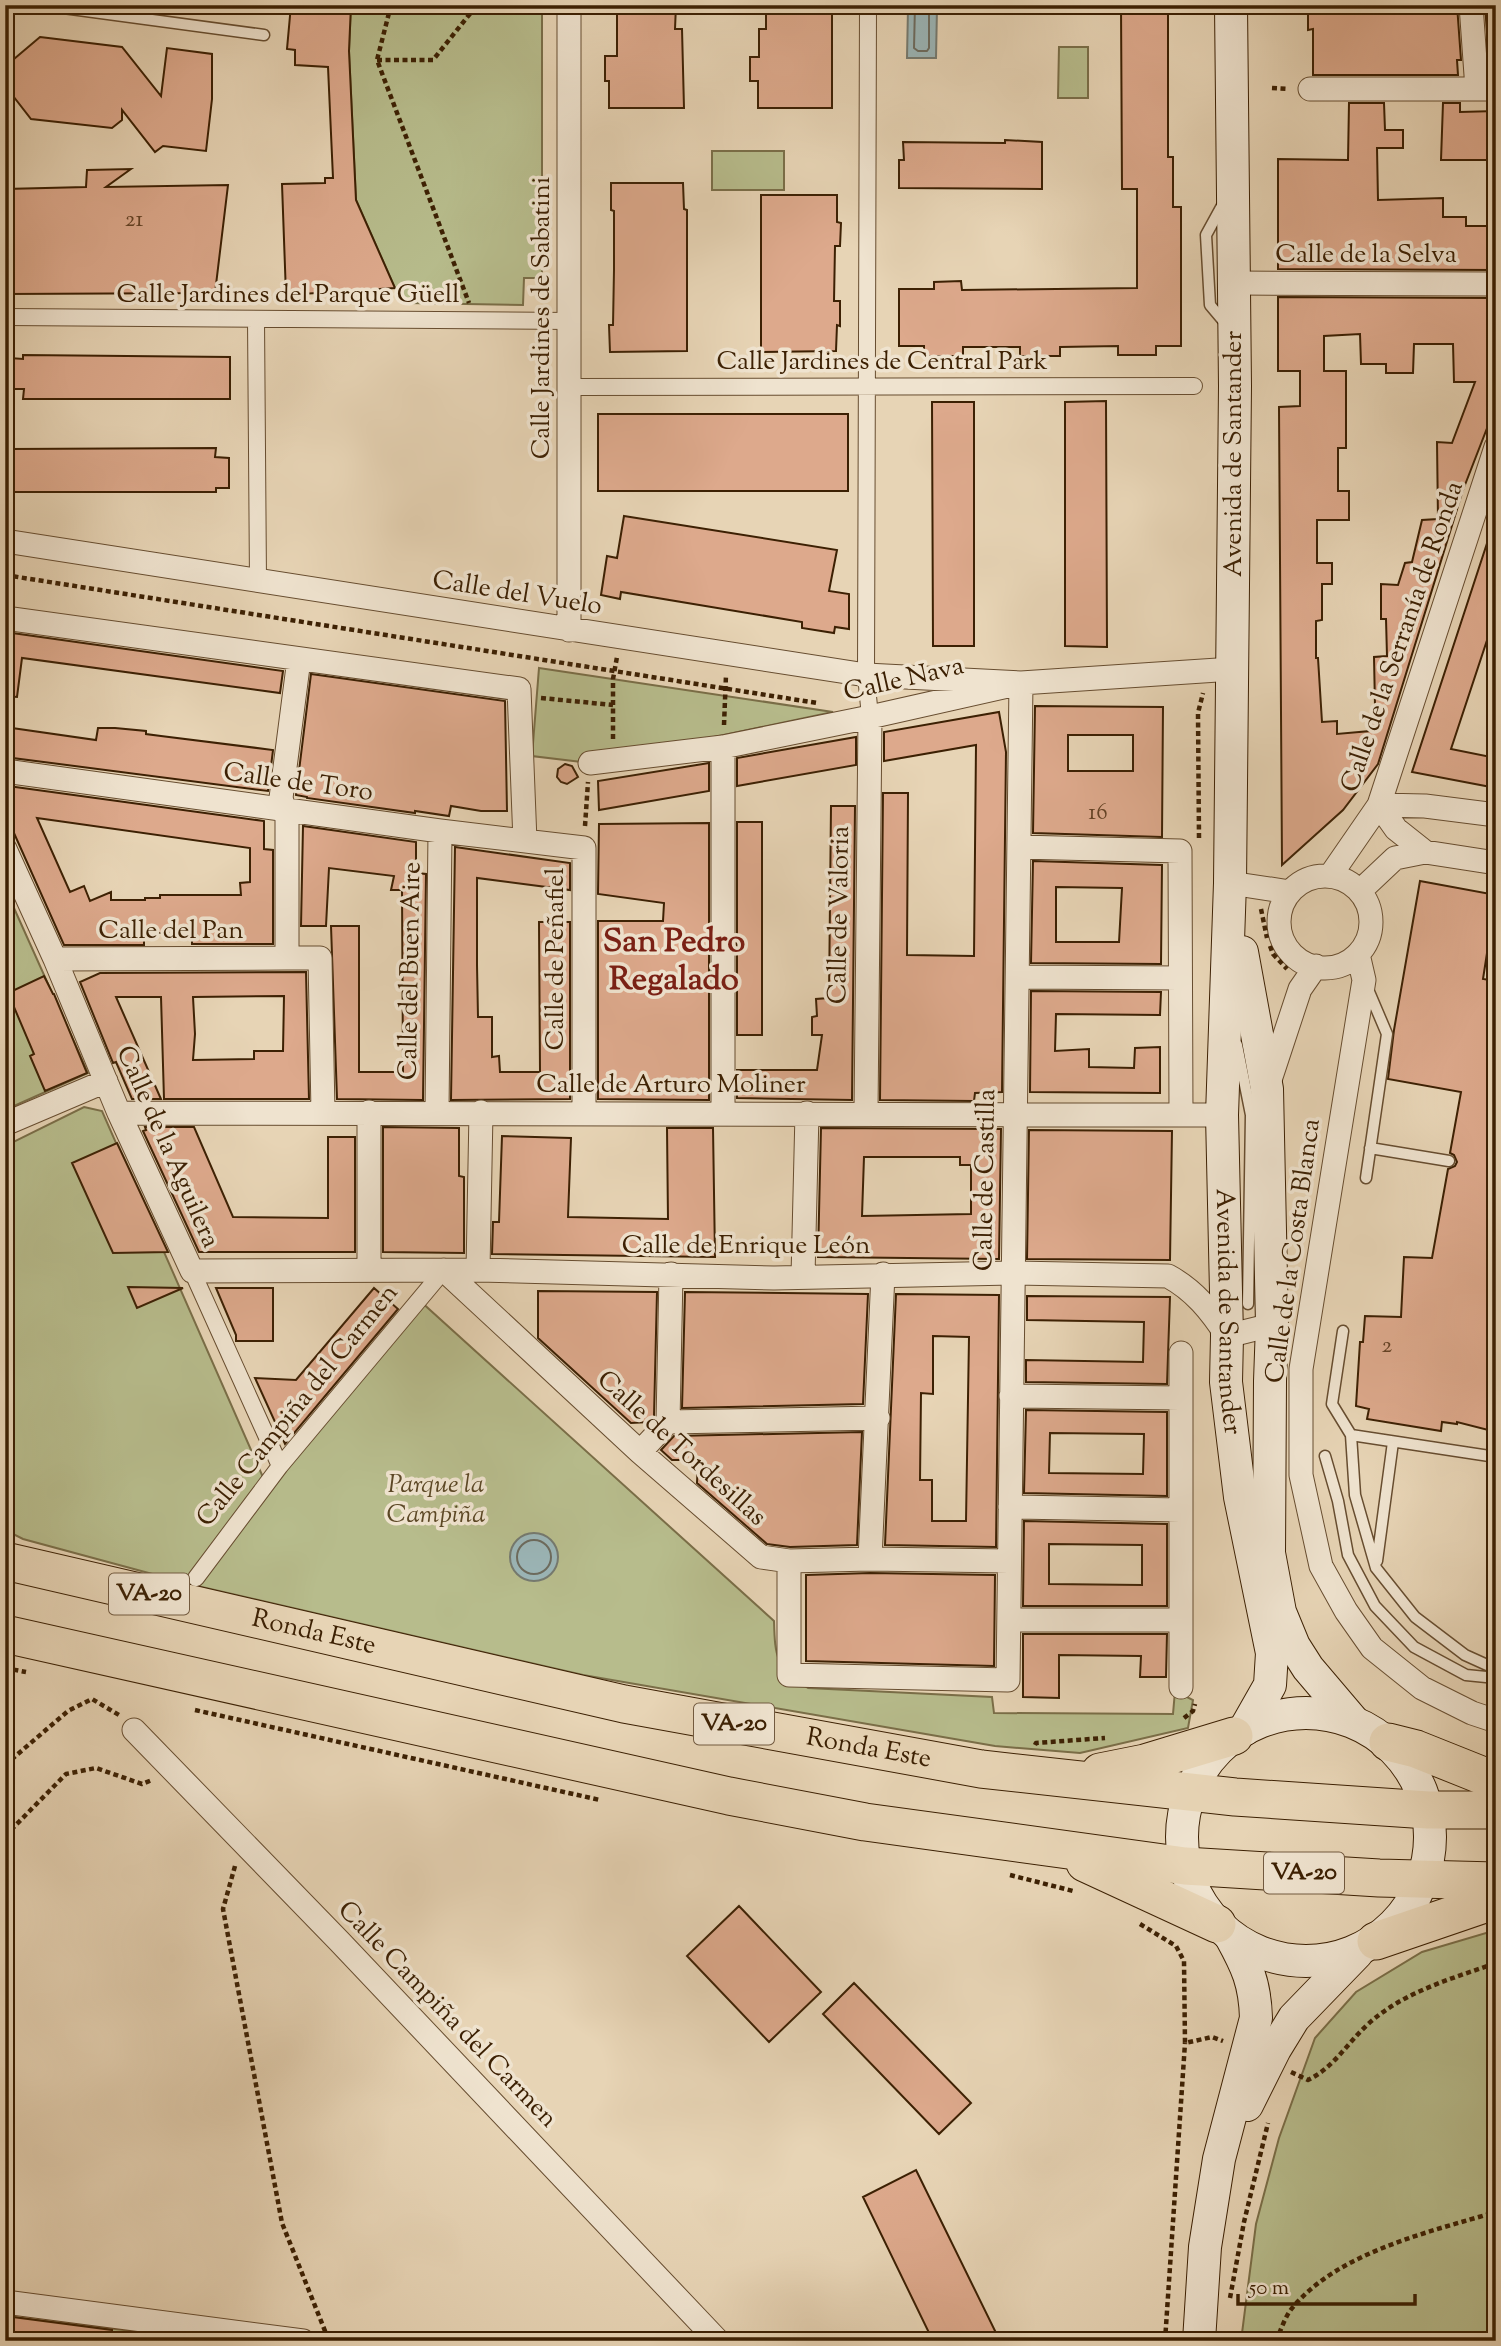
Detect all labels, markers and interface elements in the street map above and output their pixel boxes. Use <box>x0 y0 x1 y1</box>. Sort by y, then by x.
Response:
street label: Calle Jardines de Sabatini <box>524 177 561 459</box>
house number: 21 <box>125 204 143 237</box>
street label: Calle de la Selva <box>1275 237 1457 274</box>
street label: Calle Jardines del Parque Güell <box>117 277 459 314</box>
street label: Avenida de Santander <box>1216 331 1253 577</box>
street label: Calle Jardines de Central Park <box>716 344 1048 381</box>
street label: Calle de la Serranía de Ronda <box>1332 477 1474 797</box>
street label: Calle del Vuelo <box>429 562 605 626</box>
street label: Calle Nava <box>840 648 968 712</box>
street label: Calle de Toro <box>221 754 375 812</box>
house number: 16 <box>1088 797 1108 830</box>
street label: Calle de Valoria <box>820 826 860 1004</box>
street label: Calle del Buen Aire <box>391 862 431 1080</box>
street label: Calle de Peñafiel <box>538 868 575 1050</box>
street label: Calle del Pan <box>98 913 244 950</box>
district label: San Pedro Regalado <box>603 919 745 1005</box>
street label: Calle de la Aguilera <box>106 1040 228 1254</box>
street label: Calle de Arturo Moliner <box>536 1067 806 1104</box>
street label: Calle de Castilla <box>966 1089 1006 1271</box>
street label: Calle de la Costa Blanca <box>1257 1116 1331 1386</box>
street label: Avenida de Santander <box>1205 1188 1251 1437</box>
street label: Calle de Enrique León <box>622 1228 870 1265</box>
street label: Calle Campiña del Carmen <box>188 1277 408 1535</box>
house number: 2 <box>1382 1330 1393 1363</box>
street label: Calle de Tordesillas <box>588 1363 774 1535</box>
park label: Parque la Campiña <box>387 1467 485 1534</box>
road number: VA-20 <box>109 1574 189 1614</box>
street label: Ronda Este <box>248 1600 380 1665</box>
road number: VA-20 <box>694 1704 774 1744</box>
street label: Ronda Este <box>803 1719 934 1778</box>
road number: VA-20 <box>1264 1852 1344 1894</box>
street label: Calle Campiña del Carmen <box>328 1893 566 2137</box>
scale bar <box>1238 2262 1415 2306</box>
text: 50 m <box>1248 2274 1289 2304</box>

